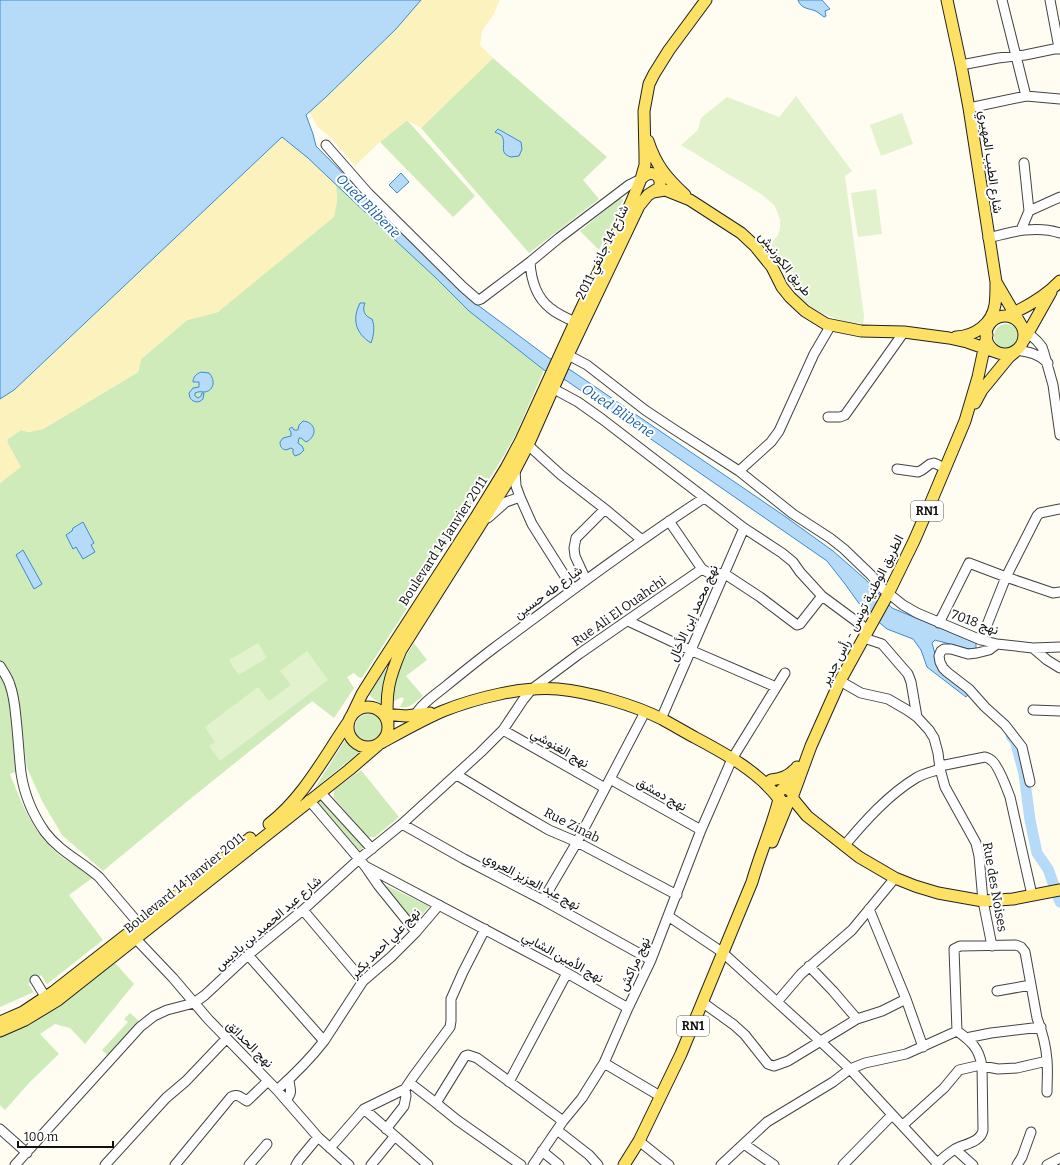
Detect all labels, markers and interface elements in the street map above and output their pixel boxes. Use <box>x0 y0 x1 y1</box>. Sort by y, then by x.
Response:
street label: شارع الطيب المهيري <box>973 110 1006 215</box>
water label: Oued Blibene <box>332 170 404 242</box>
street label: شارع 14 جانفي 2011 <box>573 202 634 303</box>
street label: طريق الكورنيش <box>754 229 815 300</box>
water label: Oued Blibene <box>579 381 657 441</box>
street label: Boulevard 14 Janvier 2011 <box>396 473 491 608</box>
road number: RN1 <box>911 501 943 521</box>
street label: الطريق الوطنية تونس - رأس جدير <box>817 532 907 689</box>
street label: شارع طه حسين <box>511 562 586 623</box>
street label: نهج محمد إبن الأخال <box>665 562 723 664</box>
street label: Rue Ali El Ouahchi <box>569 573 669 649</box>
street label: نهج 7018 <box>949 607 1001 639</box>
street label: نهج الغنوشي <box>527 725 592 773</box>
street label: نهج دمشق <box>633 774 690 816</box>
street label: Rue Zinab <box>542 805 602 845</box>
street label: Boulevard 14 Janvier 2011 <box>121 829 248 936</box>
street label: Rue des Noises <box>980 841 1010 933</box>
street label: نهج عبد العزيز العروي <box>479 849 583 916</box>
street label: شارع عبد الحميد بن باديس <box>212 873 326 975</box>
street label: نهج علي احمد بكير <box>346 905 426 984</box>
street label: نهج الأمين الشابي <box>518 928 607 988</box>
street label: نهج مراكش <box>615 934 655 994</box>
road number: RN1 <box>677 1016 709 1036</box>
street label: نهج الحدائق <box>222 1017 277 1072</box>
scale bar <box>18 1123 113 1149</box>
text: 100 m <box>24 1130 59 1144</box>

